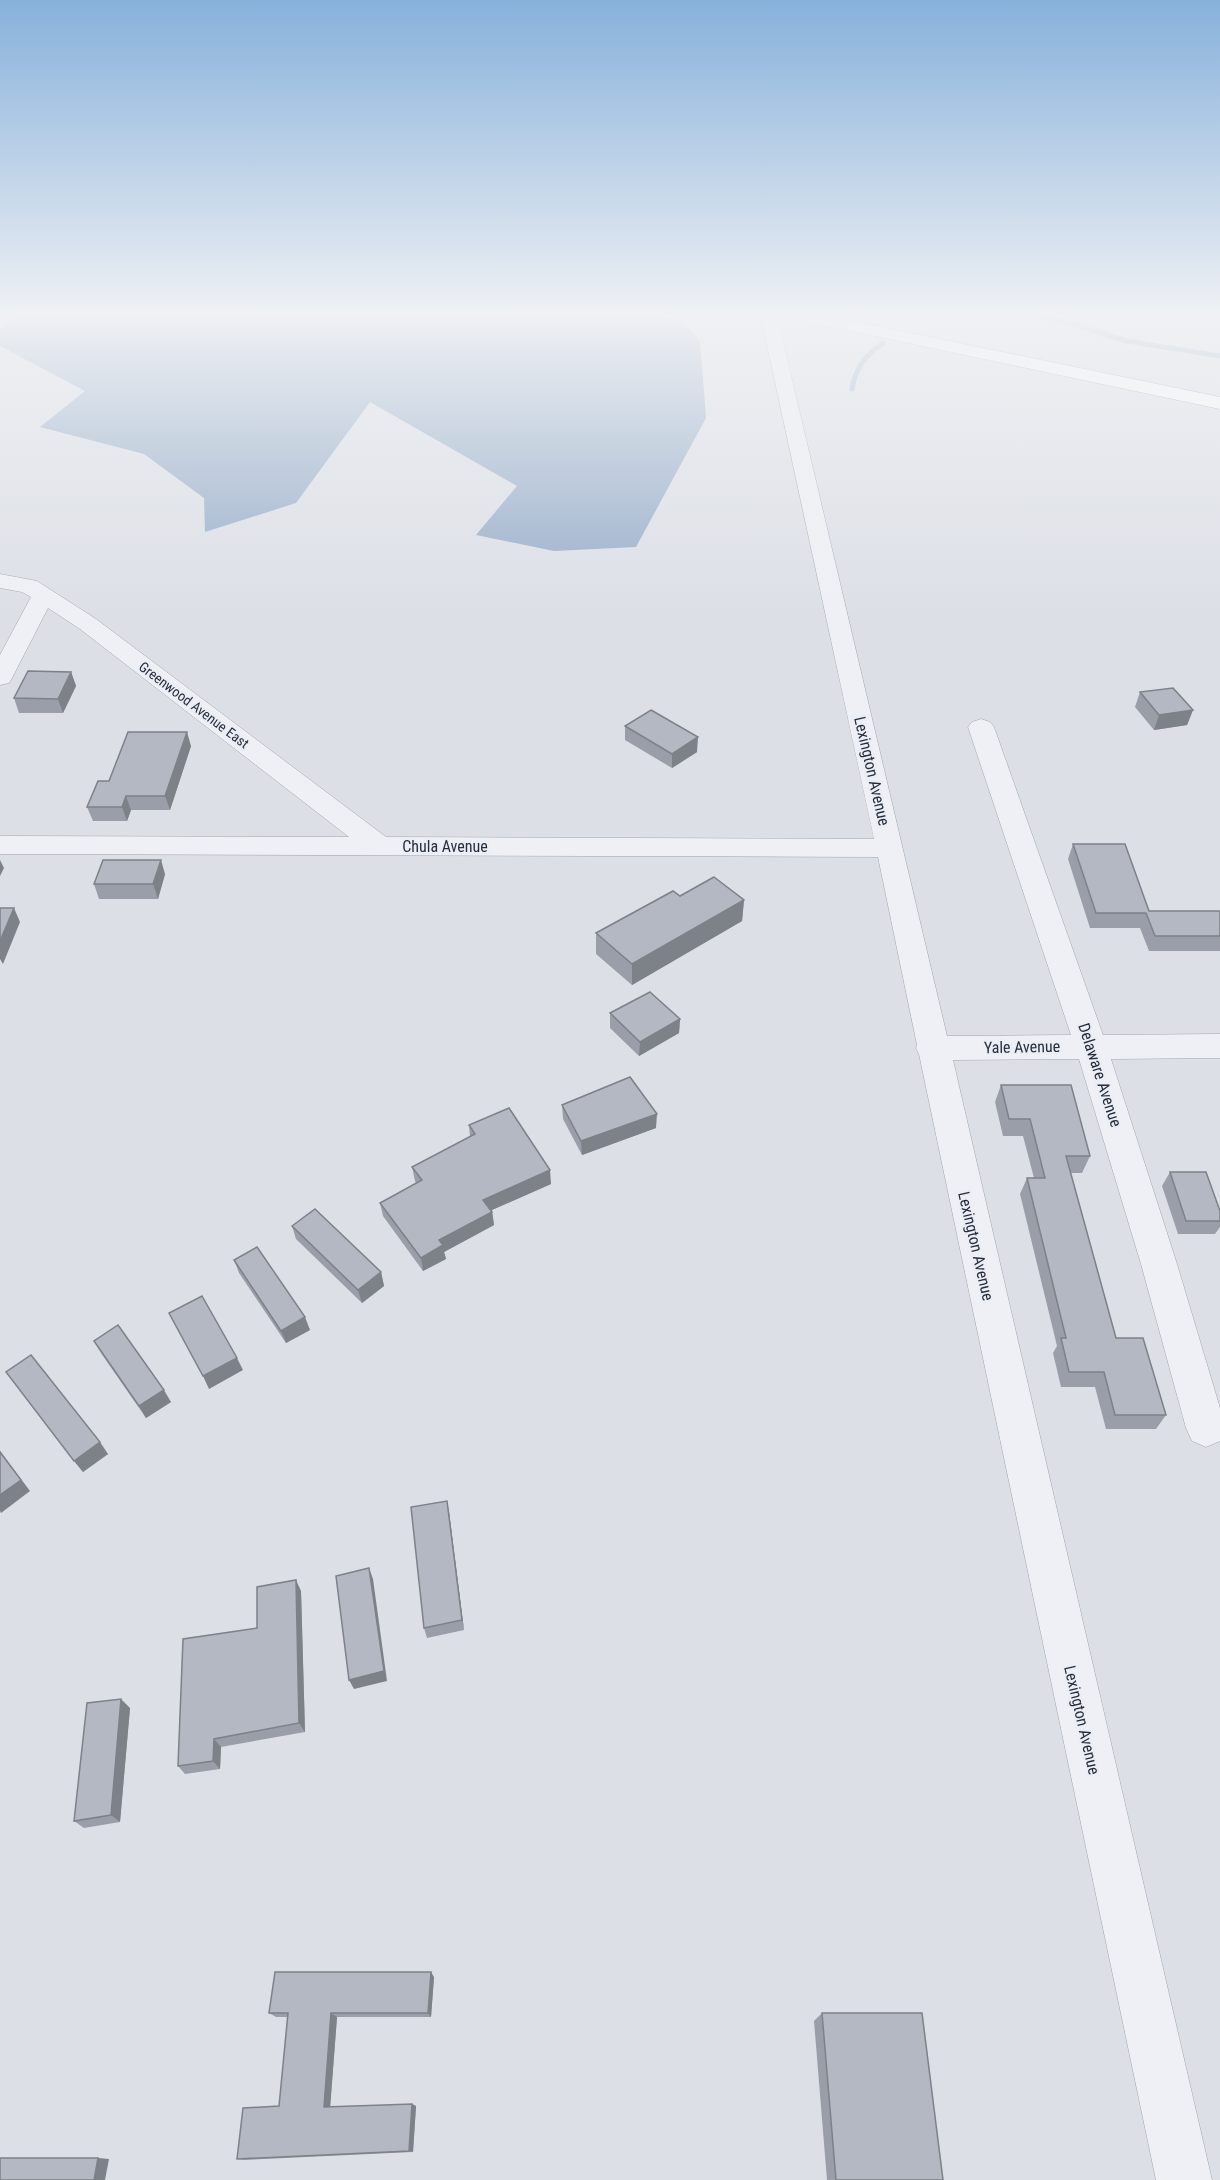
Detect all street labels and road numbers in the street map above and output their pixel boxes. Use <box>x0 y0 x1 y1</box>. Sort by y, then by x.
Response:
street label: Greenwood Avenue East <box>136 658 252 752</box>
street label: Lexington Avenue <box>850 715 894 827</box>
street label: Chula Avenue <box>402 837 488 856</box>
street label: Delaware Avenue <box>1074 1021 1126 1129</box>
street label: Yale Avenue <box>984 1037 1060 1057</box>
street label: Lexington Avenue <box>954 1190 998 1302</box>
street label: Lexington Avenue <box>1060 1664 1104 1776</box>

